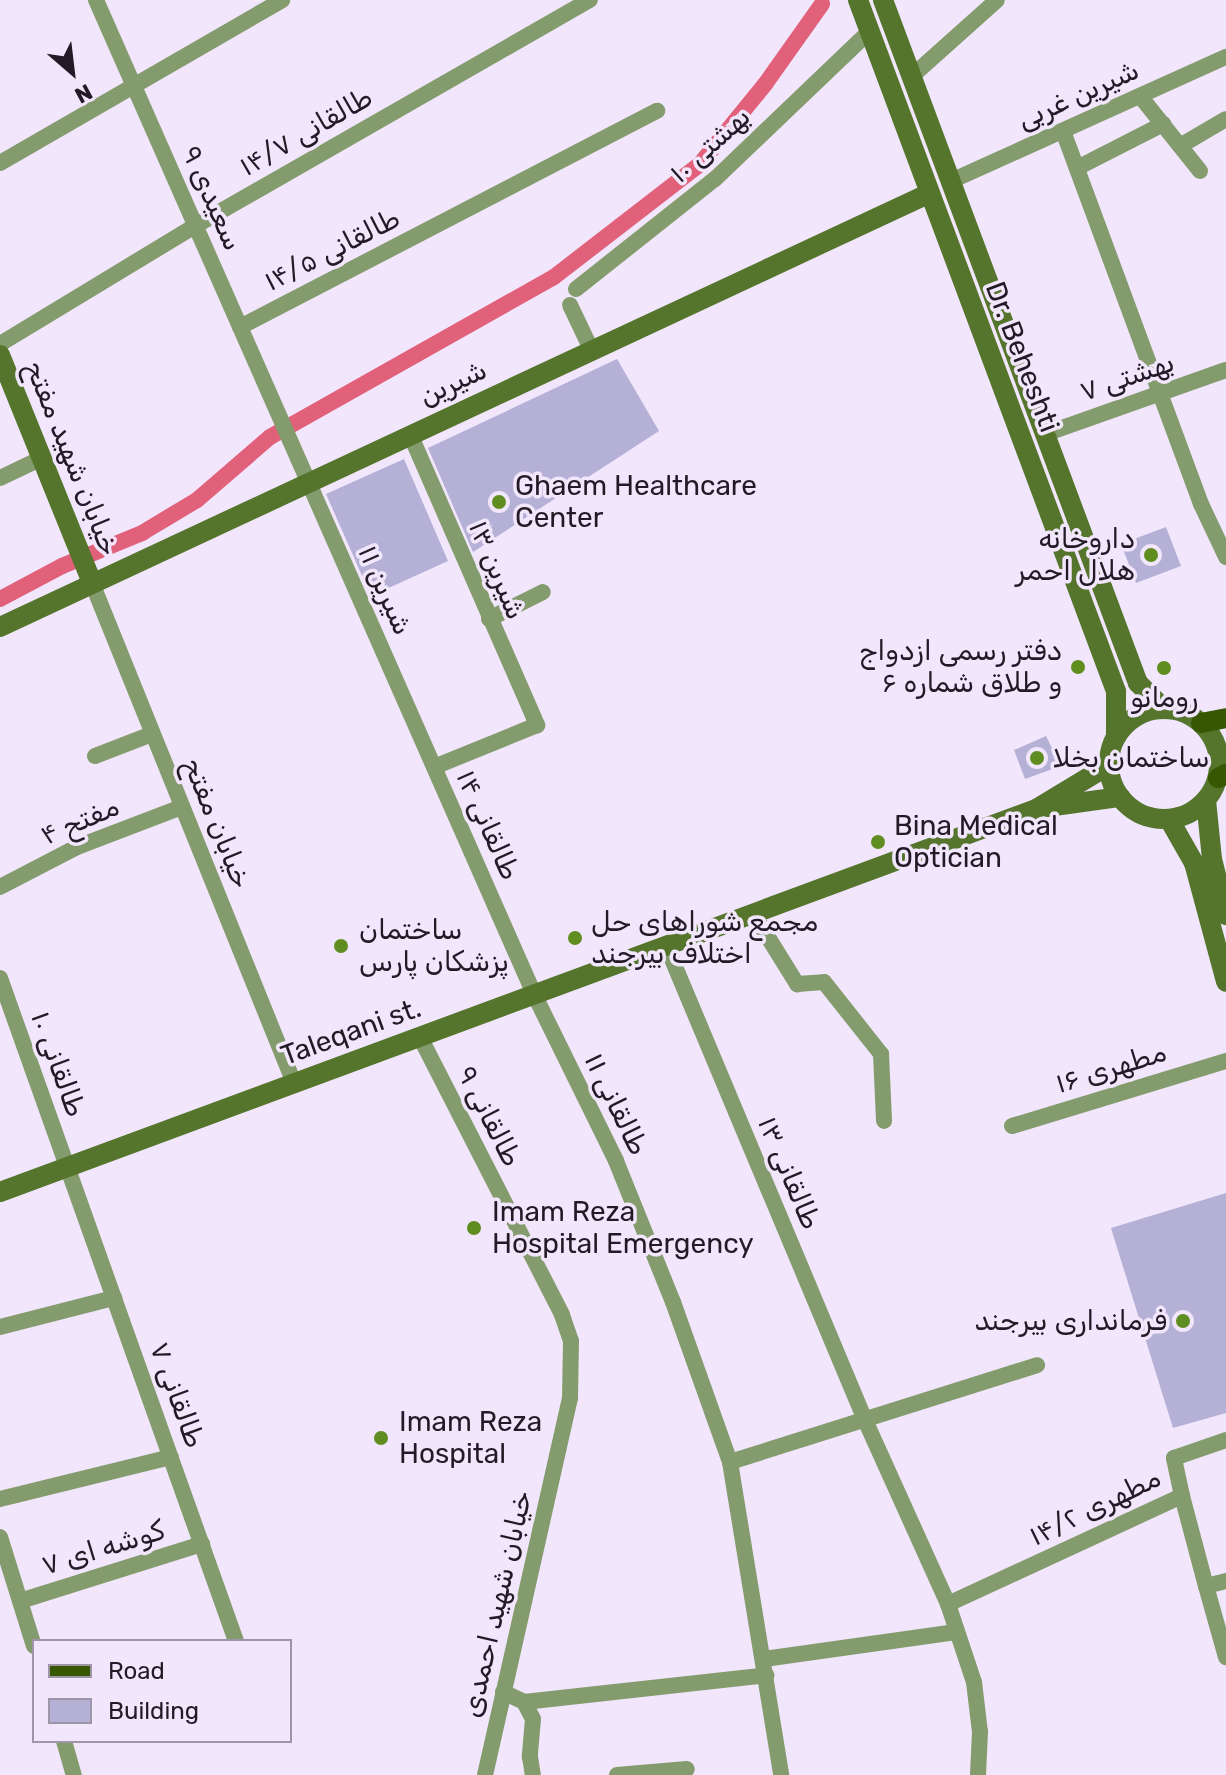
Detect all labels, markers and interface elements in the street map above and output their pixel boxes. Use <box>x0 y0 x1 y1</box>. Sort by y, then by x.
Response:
north arrow <box>32 32 112 112</box>
street label: شیرین غربی <box>1012 53 1144 137</box>
text: N <box>70 78 97 109</box>
street label: طالقانی ۱۴/۷ <box>233 80 379 184</box>
street label: بهشتی ۱۰ <box>663 100 757 190</box>
street label: سعیدی ۹ <box>174 140 250 256</box>
street label: طالقانی ۱۴/۵ <box>258 201 406 299</box>
street label: Dr. Beheshti <box>978 277 1066 437</box>
street label: بهشتی ۷ <box>1075 345 1179 409</box>
street label: شیرین <box>414 353 492 413</box>
street label: خیابان شهید مفتح <box>18 356 126 560</box>
place label: Ghaem Healthcare Center <box>515 469 757 535</box>
marker: Ghaem Healthcare Center <box>490 493 508 511</box>
street label: شیرین ۱۳ <box>461 515 533 625</box>
place label: داروخانه هلال احمر <box>1016 522 1135 588</box>
street label: شیرین ۱۱ <box>350 540 420 640</box>
marker: داروخانه هلال احمر <box>1142 546 1160 564</box>
place label: دفتر رسمی ازدواج و طلاق شماره ۶ <box>859 634 1062 700</box>
marker: دفتر رسمی ازدواج و طلاق شماره ۶ <box>1069 658 1087 676</box>
marker: رومانو <box>1155 659 1173 677</box>
place label: رومانو <box>1130 681 1198 715</box>
place label: ساختمان بخلا <box>1053 741 1210 775</box>
marker: ساختمان بخلا <box>1028 749 1046 767</box>
street label: خیابان مفتح <box>176 753 258 893</box>
street label: طالقانی ۱۴ <box>449 765 527 885</box>
street label: مفتح ۴ <box>36 790 124 852</box>
place label: Bina Medical Optician <box>894 809 1058 875</box>
marker: Bina Medical Optician <box>869 833 887 851</box>
place label: مجمع شوراهای حل اختلاف بیرجند <box>591 905 818 971</box>
place label: ساختمان پزشکان پارس <box>359 913 509 979</box>
marker: مجمع شوراهای حل اختلاف بیرجند <box>566 929 584 947</box>
marker: ساختمان پزشکان پارس <box>330 935 352 957</box>
street label: Taleqani st. <box>276 991 426 1073</box>
street label: طالقانی ۱۰ <box>23 1007 93 1121</box>
street label: مطهری ۱۶ <box>1052 1035 1170 1101</box>
street label: طالقانی ۱۱ <box>577 1047 655 1161</box>
street label: طالقانی ۹ <box>449 1060 529 1172</box>
street label: طالقانی ۱۳ <box>750 1112 828 1234</box>
place label: Imam Reza Hospital Emergency <box>492 1195 754 1261</box>
marker: Imam Reza Hospital Emergency <box>463 1217 485 1239</box>
place label: فرمانداری بیرجند <box>974 1304 1167 1338</box>
marker: فرمانداری بیرجند <box>1174 1312 1192 1330</box>
street label: طالقانی ۷ <box>142 1337 212 1453</box>
place label: Imam Reza Hospital <box>399 1405 542 1471</box>
marker: Imam Reza Hospital <box>370 1427 392 1449</box>
street label: مطهری ۱۴/۲ <box>1024 1461 1166 1553</box>
street label: خیابان شهید احمدی <box>455 1487 539 1721</box>
street label: کوشه ای ۷ <box>37 1513 169 1583</box>
legend <box>32 1639 292 1743</box>
text: Road <box>108 1657 165 1685</box>
text: Building <box>108 1697 199 1725</box>

